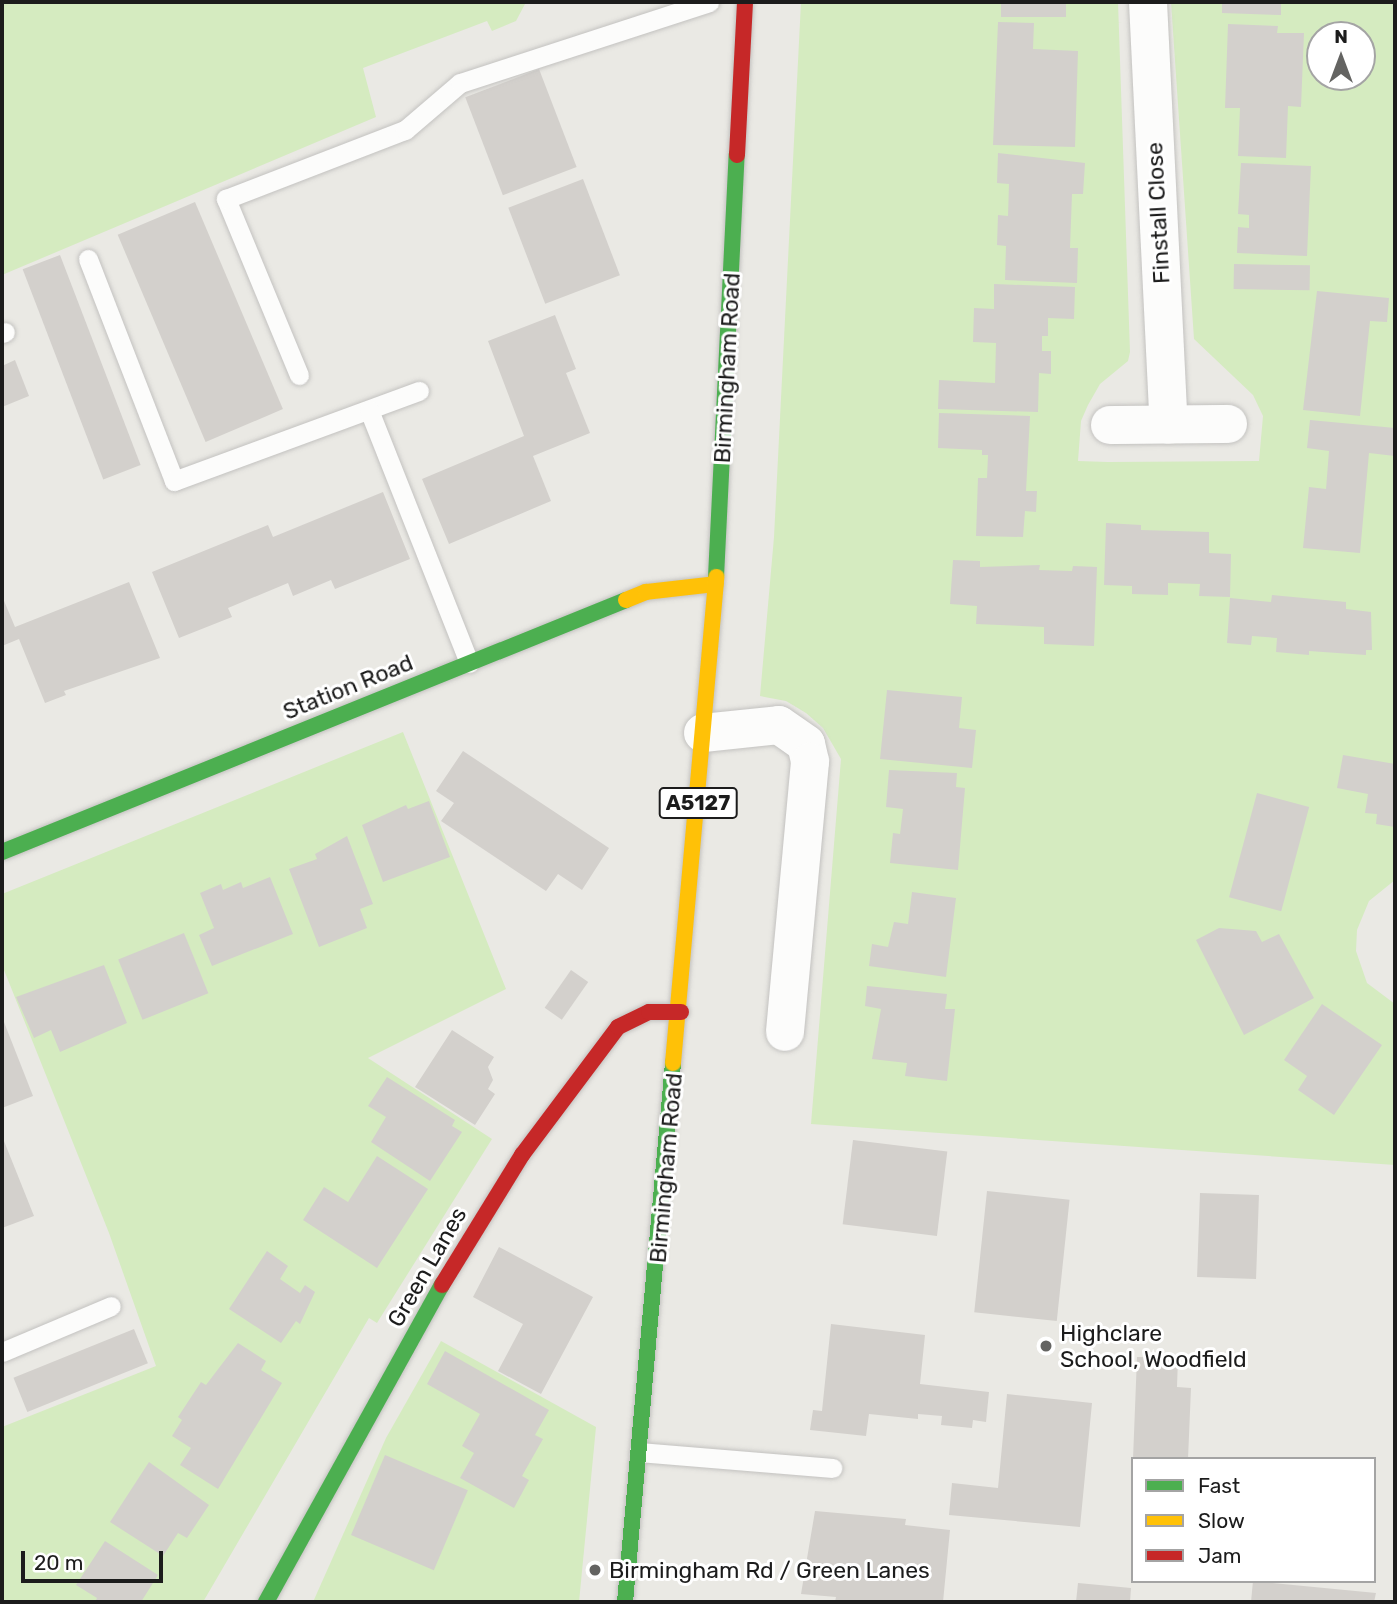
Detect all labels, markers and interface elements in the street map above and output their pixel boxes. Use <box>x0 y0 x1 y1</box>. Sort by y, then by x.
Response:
north arrow <box>1306 21 1376 91</box>
text: N <box>1334 25 1348 48</box>
street label: Finstall Close <box>1141 141 1175 285</box>
street label: Birmingham Road <box>708 272 746 464</box>
street label: Station Road <box>279 648 417 726</box>
road number: A5127 <box>658 786 738 820</box>
street label: Birmingham Road <box>644 1072 688 1264</box>
street label: Green Lanes <box>382 1202 472 1332</box>
place label: Highclare School, Woodfield <box>1060 1319 1247 1373</box>
marker: Highclare School, Woodfield <box>1038 1338 1054 1354</box>
legend <box>1131 1457 1376 1583</box>
text: Fast <box>1198 1473 1240 1498</box>
text: Slow <box>1198 1508 1245 1533</box>
scale bar <box>24 1538 166 1582</box>
text: Jam <box>1198 1543 1242 1568</box>
text: 20 m <box>34 1550 83 1575</box>
place label: Birmingham Rd / Green Lanes <box>609 1556 930 1584</box>
marker: Birmingham Rd / Green Lanes <box>587 1562 603 1578</box>

